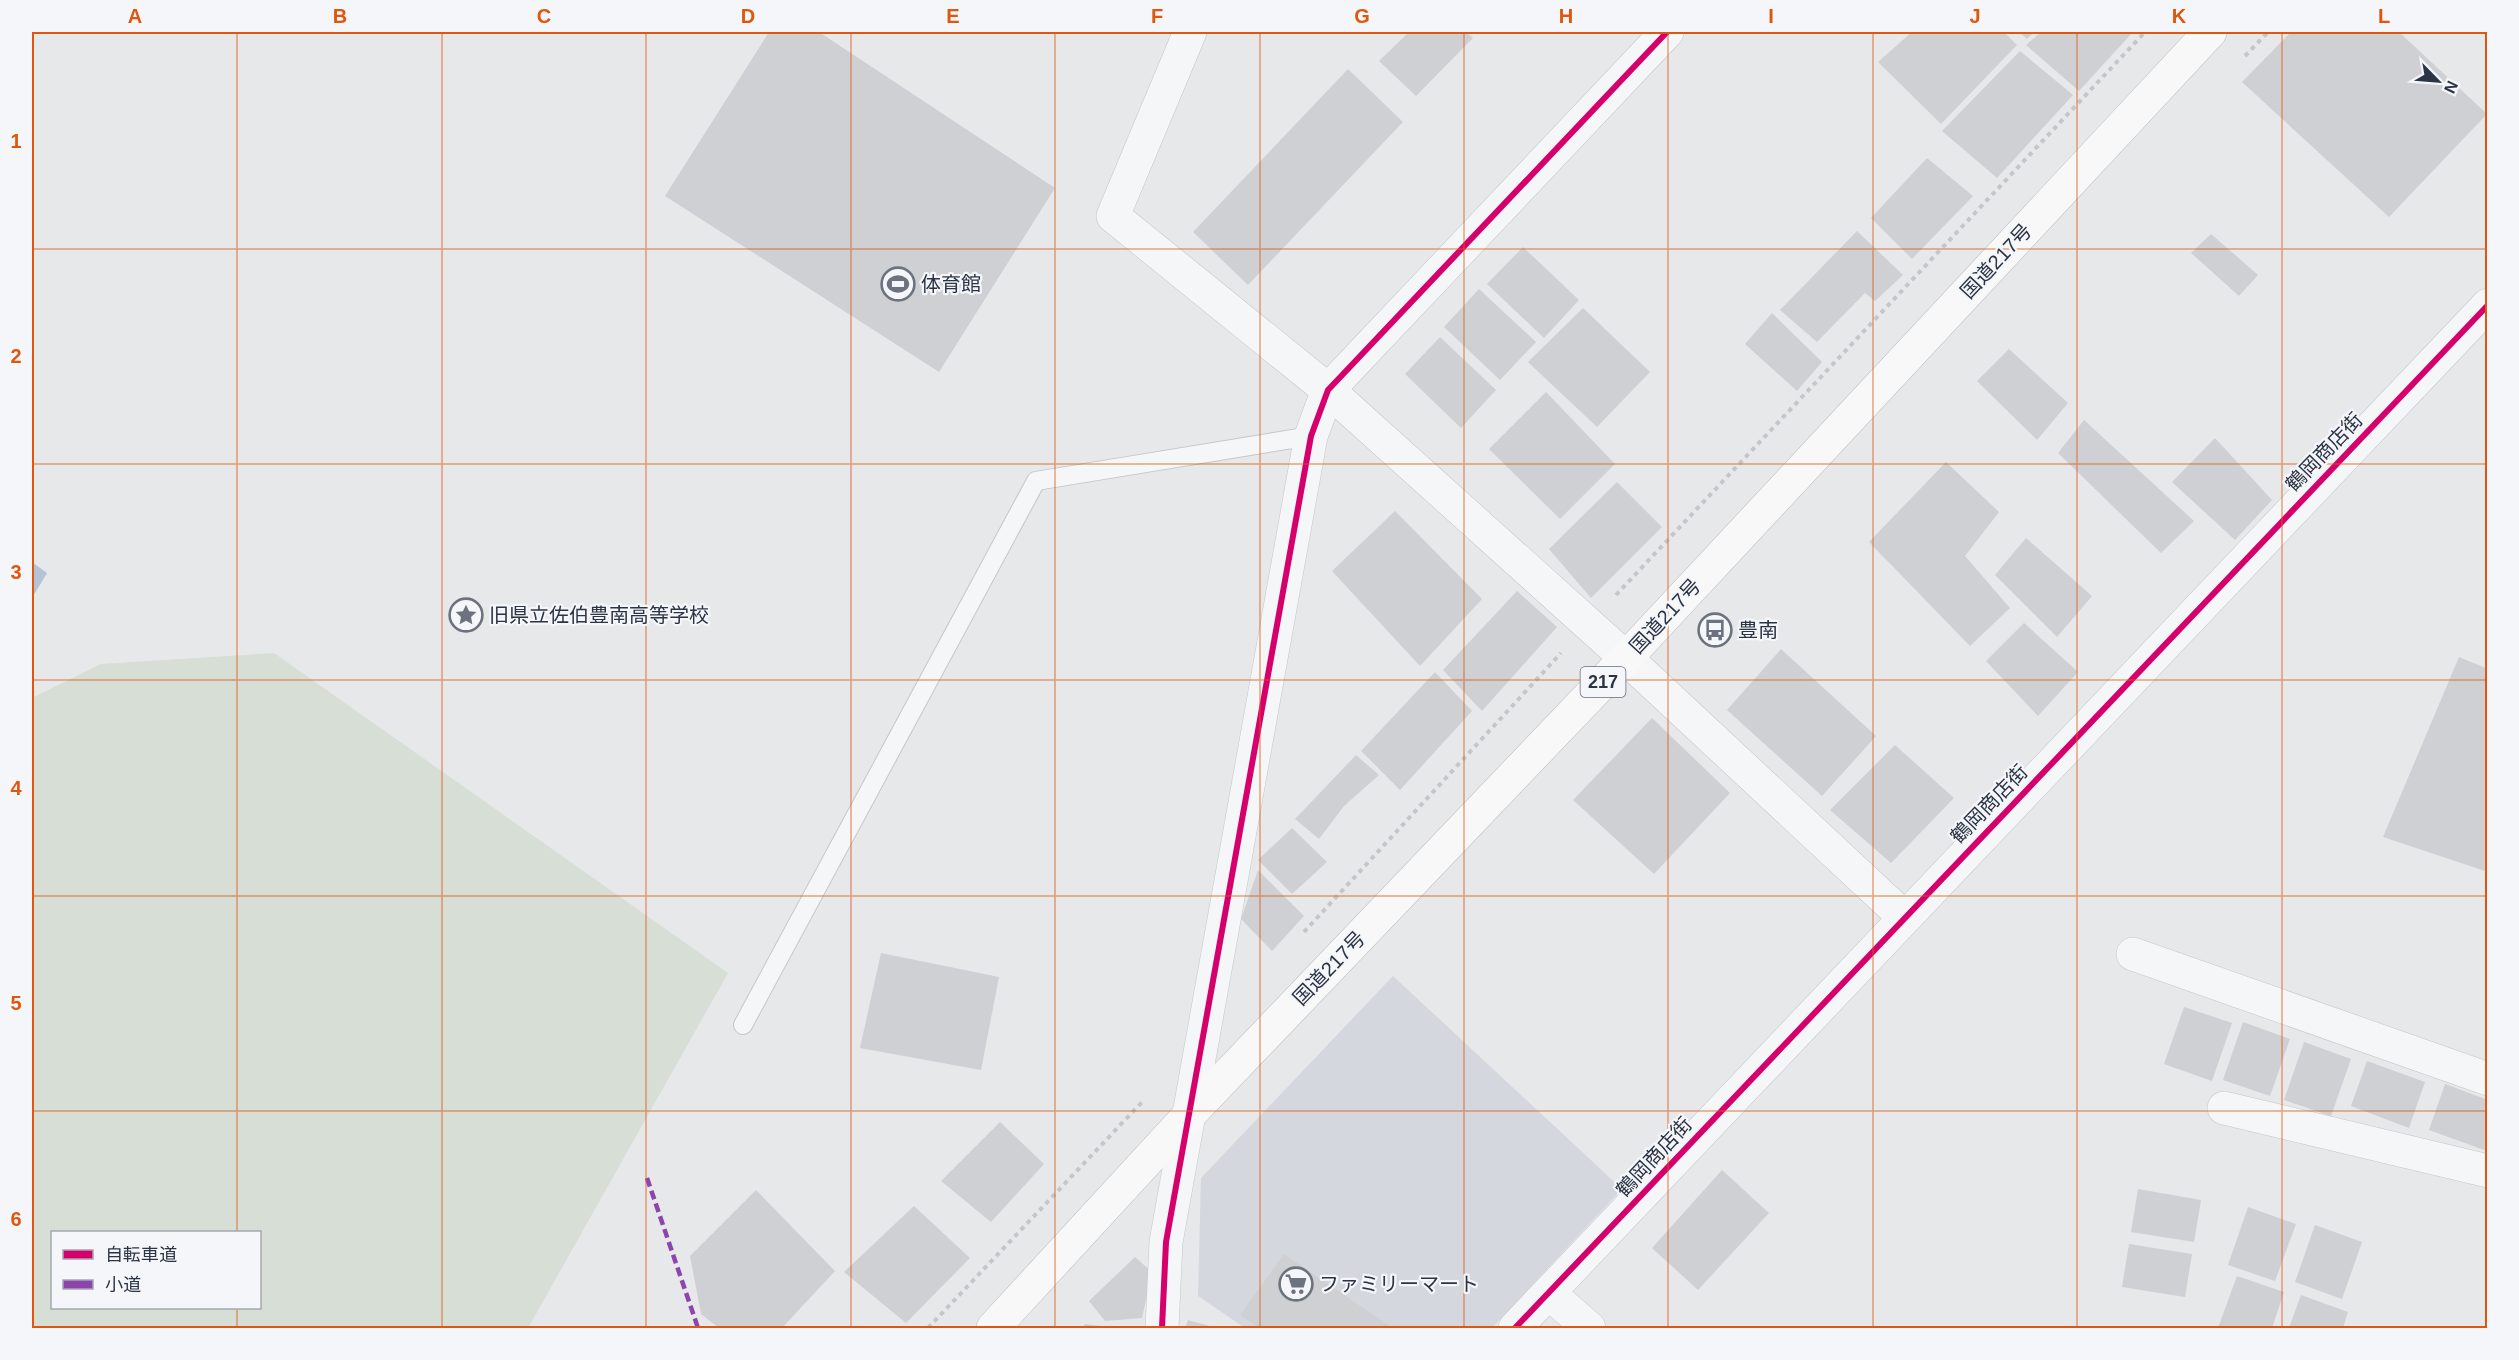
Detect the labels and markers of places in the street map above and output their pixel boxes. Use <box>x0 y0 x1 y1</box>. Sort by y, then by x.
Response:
sports icon: 体育館 <box>880 266 916 302</box>
place label: 体育館 <box>921 273 981 295</box>
place icon: 旧県立佐伯豊南高等学校 <box>448 597 484 633</box>
place label: 旧県立佐伯豊南高等学校 <box>489 604 709 626</box>
bus stop icon: 豊南 <box>1697 612 1733 648</box>
place label: 豊南 <box>1738 619 1778 641</box>
supermarket icon: ファミリーマート <box>1278 1266 1314 1302</box>
place label: ファミリーマート <box>1319 1273 1479 1295</box>

